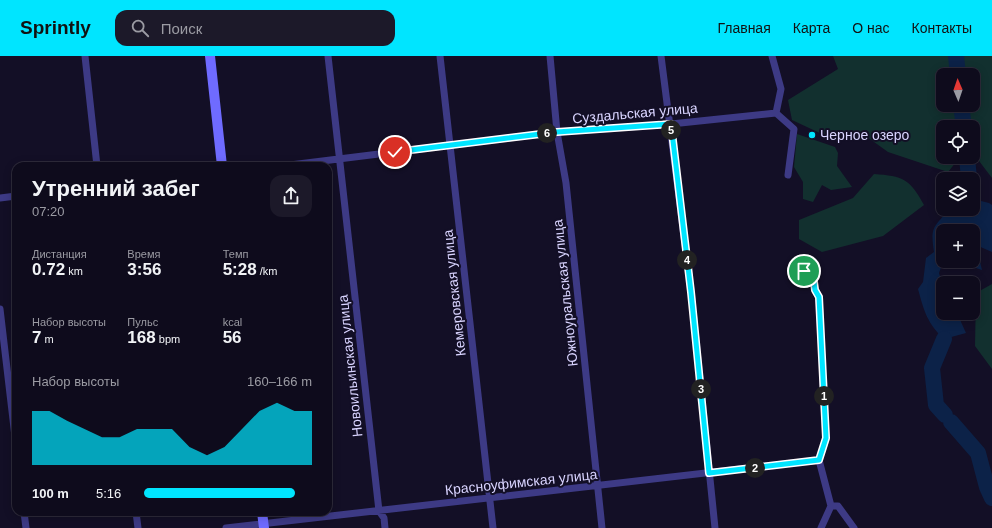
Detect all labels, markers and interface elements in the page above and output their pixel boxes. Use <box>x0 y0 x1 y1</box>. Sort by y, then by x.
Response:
search box <box>115 10 395 46</box>
text: Sprintly <box>20 17 91 38</box>
icon: search <box>129 17 151 39</box>
text: Поиск <box>161 20 202 37</box>
text: Главная <box>717 20 771 36</box>
text: Карта <box>793 20 830 36</box>
text: О нас <box>852 20 890 36</box>
text: Контакты <box>912 20 972 36</box>
north arrow <box>936 68 980 112</box>
map controls <box>936 68 980 320</box>
street label: Суздальская улица <box>572 100 699 126</box>
pin: 5 <box>661 120 681 140</box>
button: locate <box>936 120 980 164</box>
pin: 6 <box>537 123 557 143</box>
text: 5 <box>668 124 674 136</box>
text: 6 <box>544 127 550 139</box>
place label: Черное озеро <box>820 127 910 143</box>
marker: Черное озеро <box>807 130 817 140</box>
pin <box>378 135 412 169</box>
icon: check <box>384 141 406 163</box>
button: layers <box>936 172 980 216</box>
button: share <box>270 175 312 217</box>
text: Утренний забег <box>32 176 200 201</box>
text: 07:20 <box>32 204 65 219</box>
street label: Южноуральская улица <box>549 218 581 367</box>
button: + <box>936 224 980 268</box>
street label: Кемеровская улица <box>439 229 469 357</box>
text: Дистанция <box>32 248 87 260</box>
text: Время <box>127 248 160 260</box>
text: Темп <box>223 248 248 260</box>
pin: 4 <box>677 250 697 270</box>
text: 4 <box>684 254 690 266</box>
pin <box>787 254 821 288</box>
text: 0.72 <box>32 260 65 279</box>
text: 3:56 <box>127 260 161 279</box>
text: 5:28 <box>223 260 257 279</box>
icon: arrive <box>793 260 815 282</box>
text: km <box>65 265 83 277</box>
text: /km <box>257 265 277 277</box>
button: − <box>936 276 980 320</box>
street label: Новоильинская улица <box>335 294 365 438</box>
text: Набор высоты <box>32 316 106 328</box>
text: Пульс <box>127 316 158 328</box>
text: kcal <box>223 316 242 328</box>
text: 7 <box>32 328 41 347</box>
text: 168 <box>127 328 156 347</box>
text: 56 <box>223 328 242 347</box>
text: m <box>41 333 54 345</box>
text: bpm <box>156 333 180 345</box>
text: Набор высоты <box>32 374 119 389</box>
text: 160–166 m <box>247 374 312 389</box>
pin: 3 <box>691 379 711 399</box>
text: 3 <box>698 383 704 395</box>
pin: 1 <box>814 386 834 406</box>
text: 1 <box>821 390 827 402</box>
pin: 2 <box>745 458 765 478</box>
text: 2 <box>752 462 758 474</box>
street label: Красноуфимская улица <box>444 466 598 498</box>
text: 100 m <box>32 486 69 501</box>
text: 5:16 <box>96 486 121 501</box>

